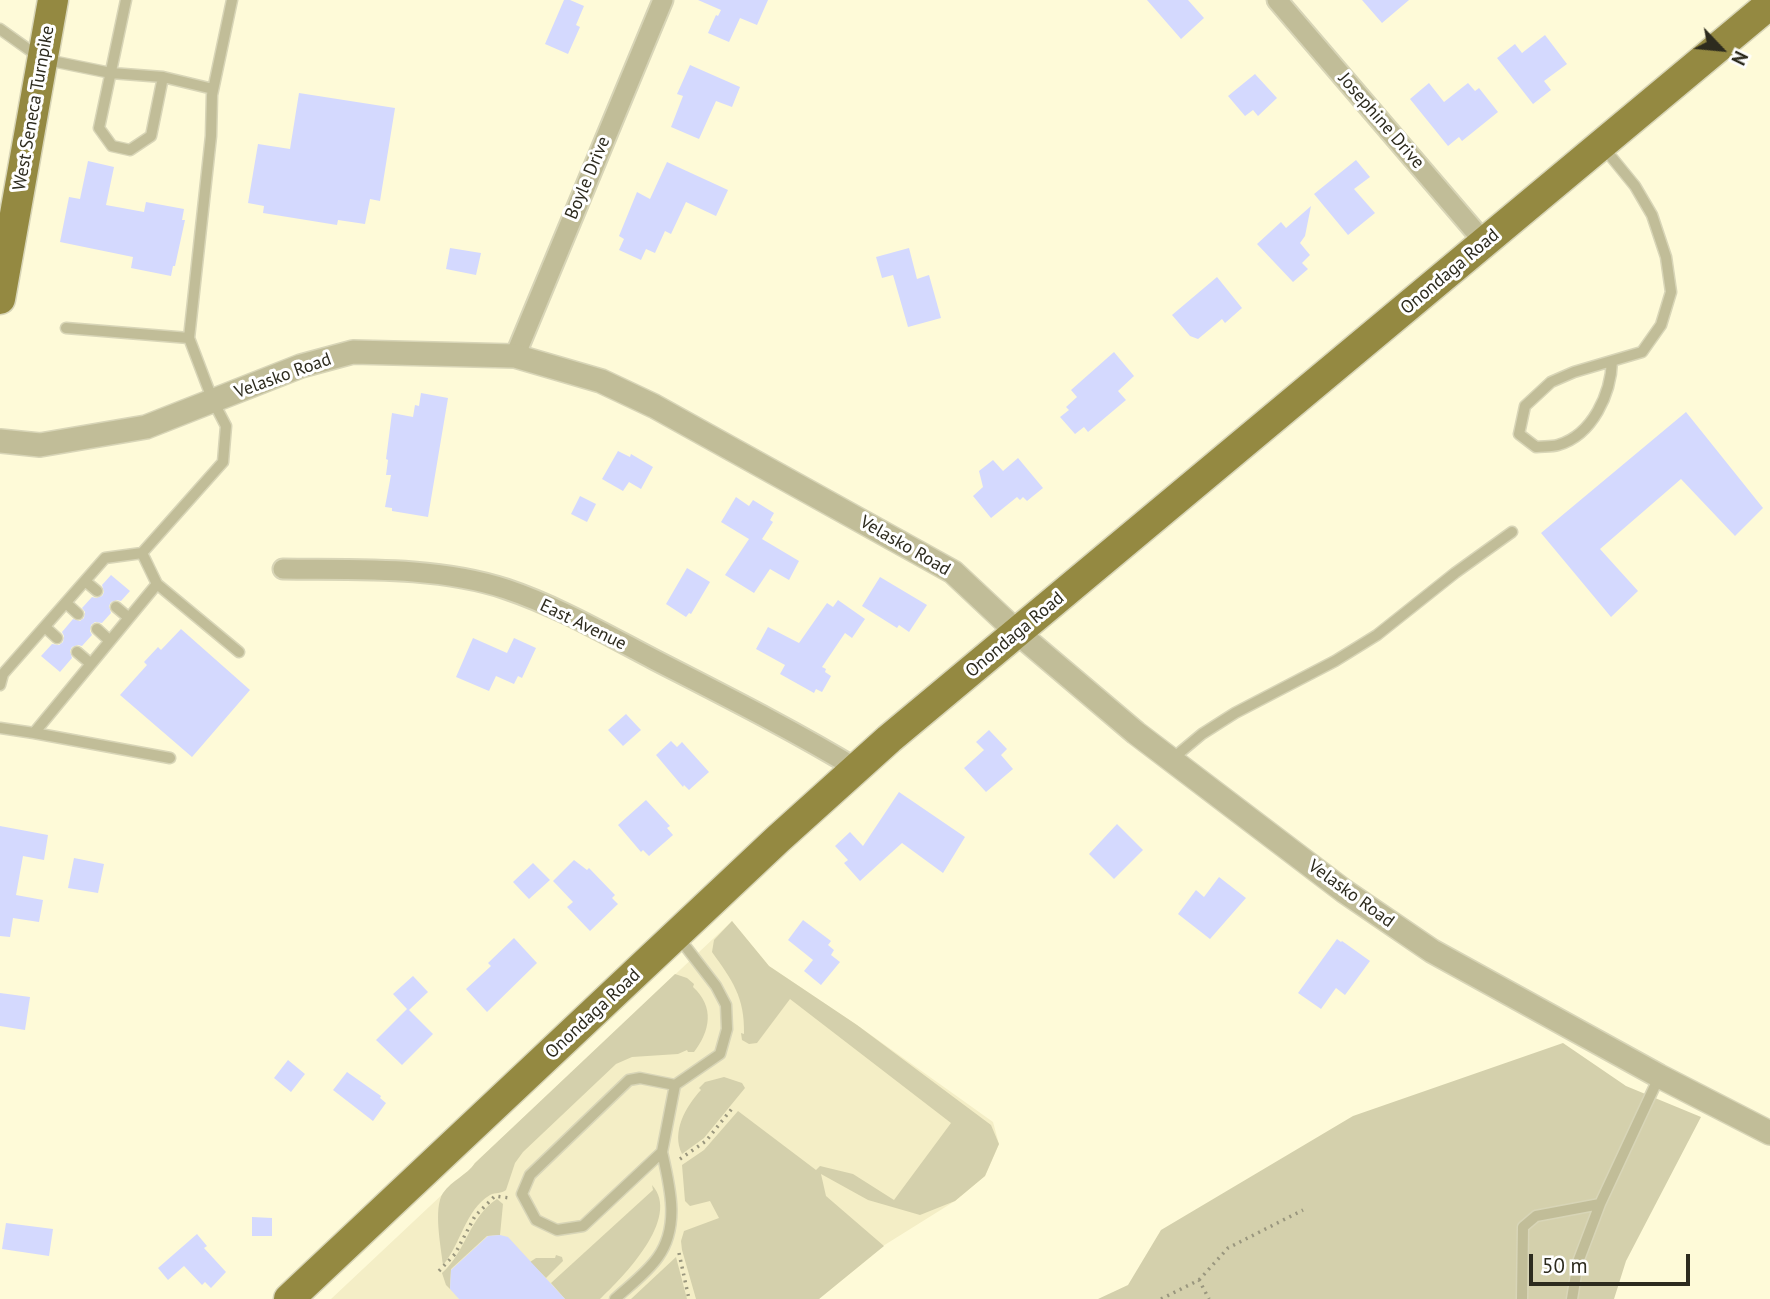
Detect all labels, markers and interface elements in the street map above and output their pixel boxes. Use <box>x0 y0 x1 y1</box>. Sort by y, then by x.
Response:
north arrow <box>1686 14 1756 84</box>
street label: West Seneca Turnpike <box>9 24 59 192</box>
text: N <box>1726 47 1753 69</box>
street label: Josephine Drive <box>1333 69 1429 173</box>
street label: Boyle Drive <box>561 133 615 223</box>
street label: Onondaga Road <box>1396 225 1504 319</box>
street label: Velasko Road <box>232 349 334 403</box>
street label: Velasko Road <box>856 511 954 581</box>
street label: Onondaga Road <box>961 588 1069 682</box>
street label: East Avenue <box>536 595 630 655</box>
street label: Velasko Road <box>1304 856 1398 932</box>
street label: Onondaga Road <box>541 965 645 1063</box>
scale bar <box>1532 1240 1693 1284</box>
text: 50 m <box>1542 1252 1588 1279</box>

